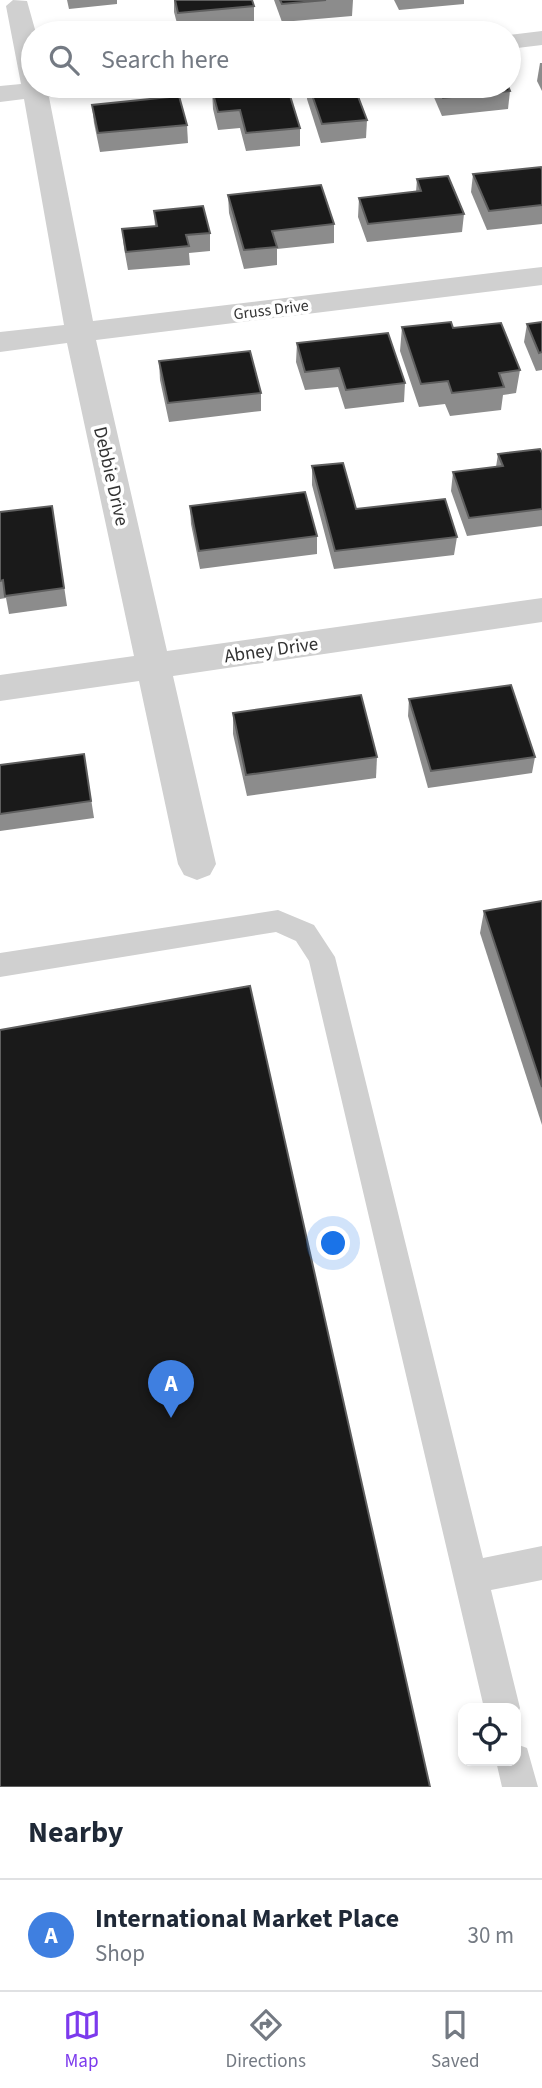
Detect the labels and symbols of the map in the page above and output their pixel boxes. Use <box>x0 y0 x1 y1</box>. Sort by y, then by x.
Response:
street label: Gruss Drive <box>232 294 310 326</box>
street label: Debbie Drive <box>86 424 135 529</box>
street label: Abney Drive <box>222 631 320 670</box>
your location <box>316 1226 350 1260</box>
pin: A <box>148 1360 194 1418</box>

